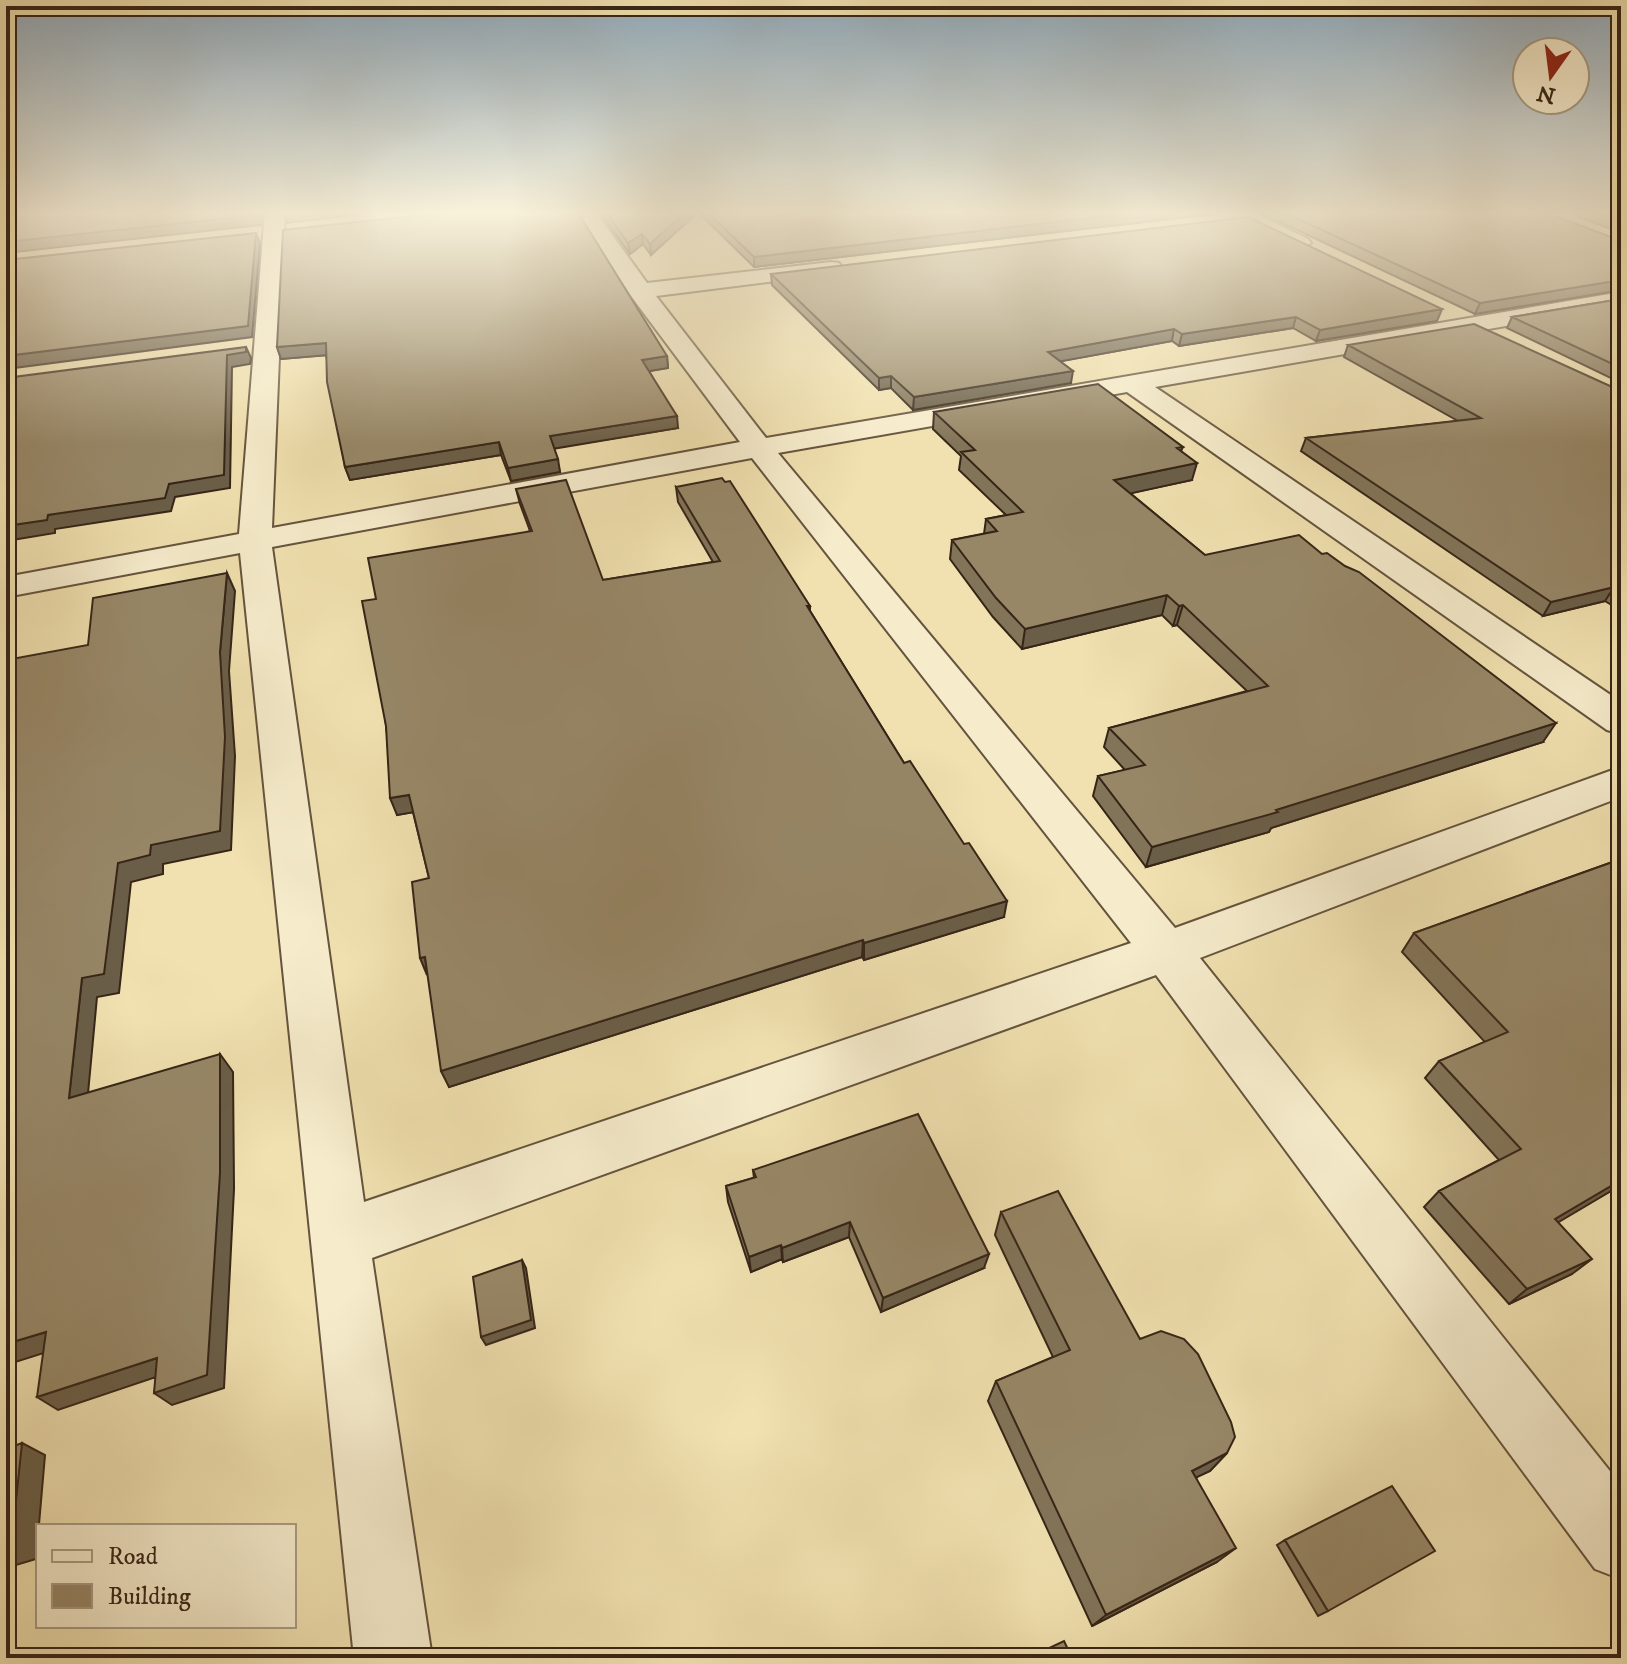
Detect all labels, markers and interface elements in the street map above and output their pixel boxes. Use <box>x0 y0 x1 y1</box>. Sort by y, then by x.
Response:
north arrow <box>1511 36 1591 116</box>
text: N <box>1534 79 1559 109</box>
legend <box>36 1524 296 1628</box>
text: Road <box>108 1542 158 1572</box>
text: Building <box>108 1582 191 1612</box>

